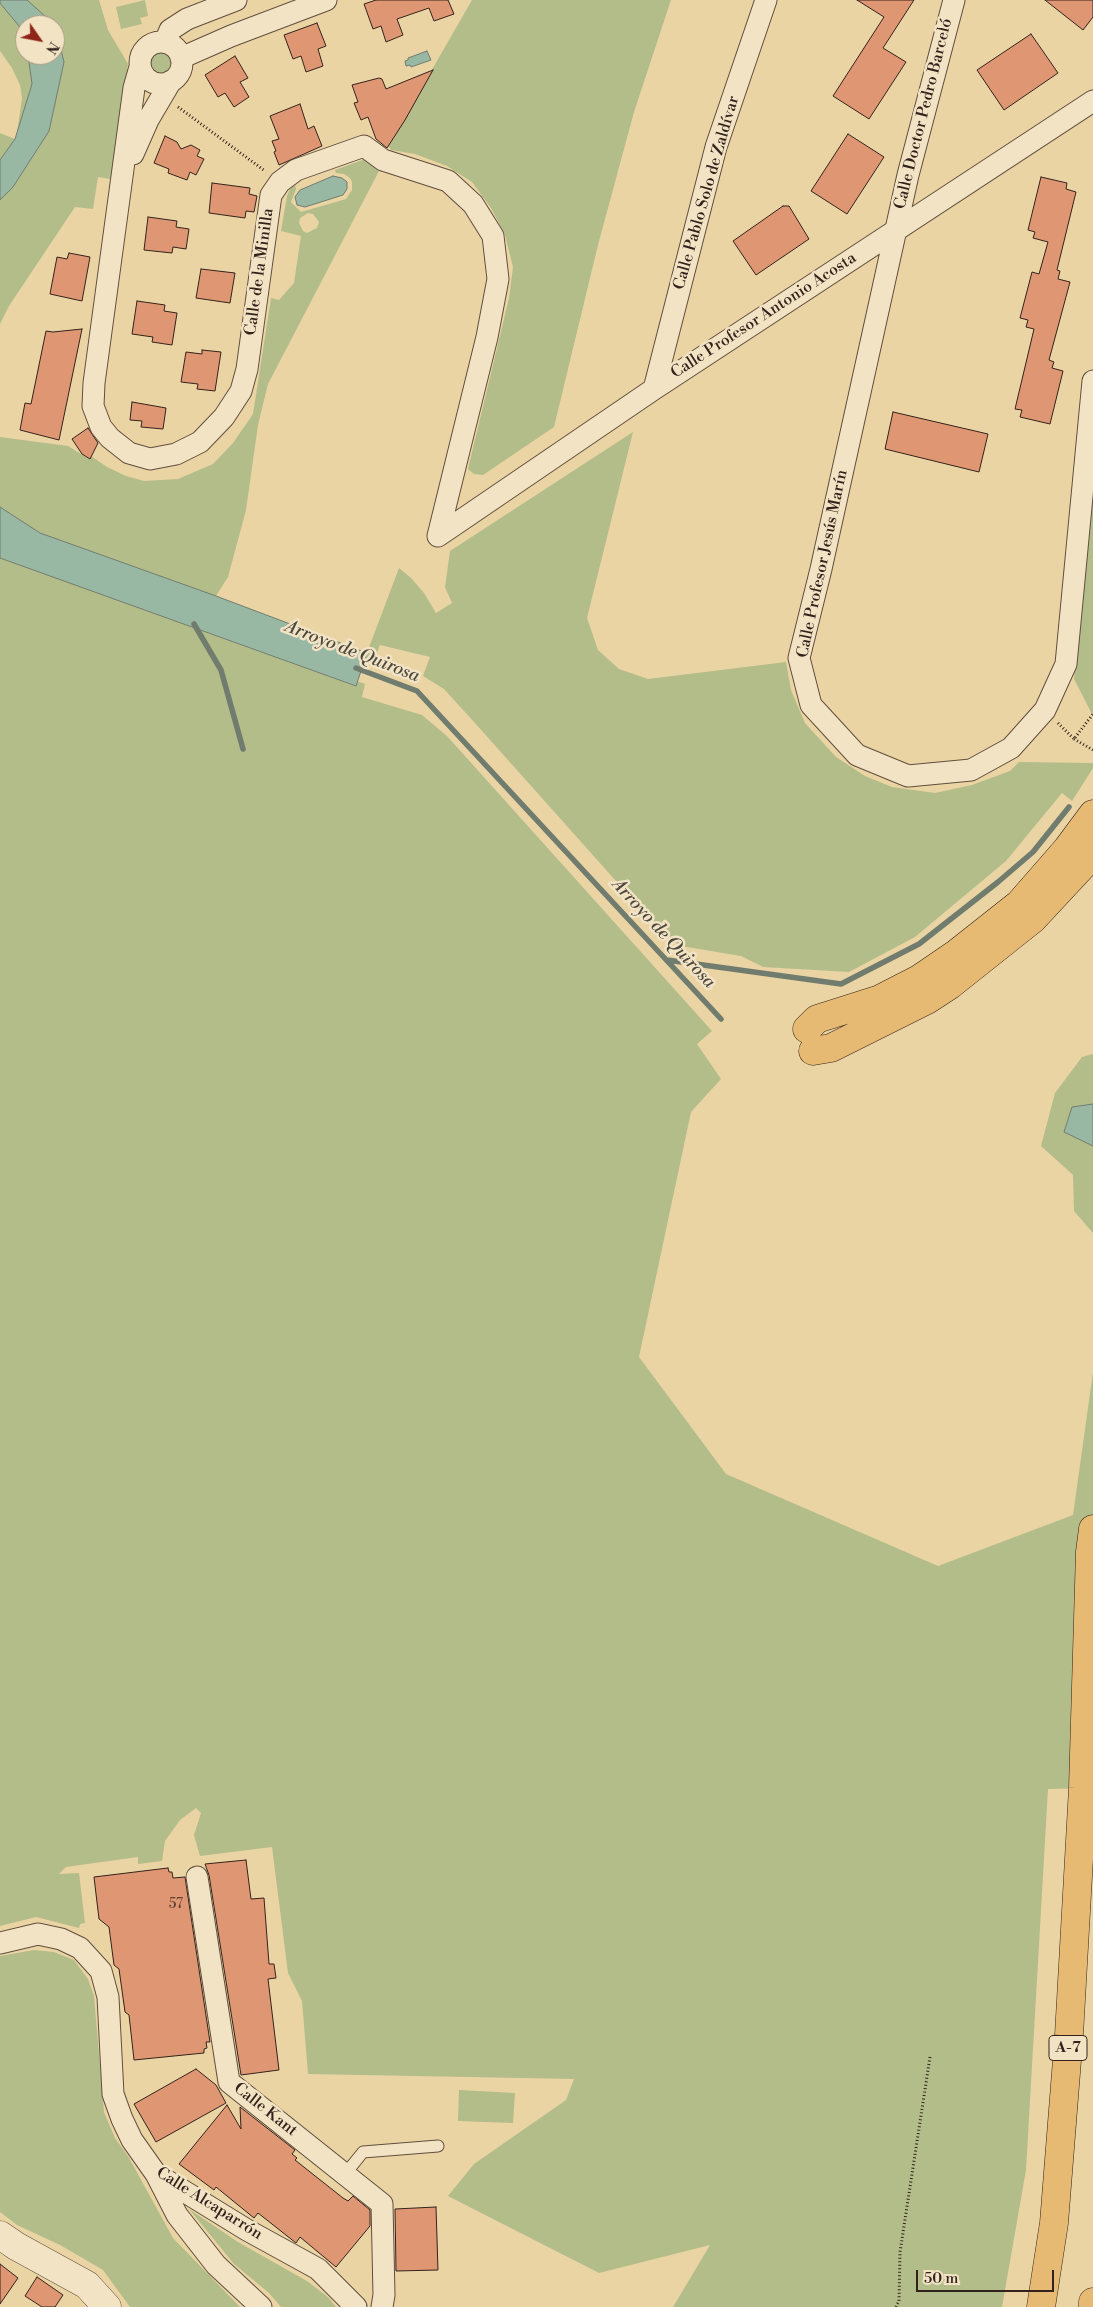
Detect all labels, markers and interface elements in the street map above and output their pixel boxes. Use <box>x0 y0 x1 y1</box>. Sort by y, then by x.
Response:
north arrow <box>15 15 65 65</box>
street label: Calle Doctor Pedro Barceló <box>891 17 957 211</box>
text: N <box>41 38 62 57</box>
street label: Calle Pablo Solo de Zaldívar <box>670 94 744 292</box>
street label: Calle de la Minilla <box>242 207 278 337</box>
street label: Calle Profesor Antonio Acosta <box>668 249 860 383</box>
street label: Calle Profesor Jesús Marín <box>794 468 852 660</box>
water label: Arroyo de Quirosa <box>282 616 422 688</box>
water label: Arroyo de Quirosa <box>607 875 719 993</box>
house number: 57 <box>169 1897 183 1913</box>
road number: A-7 <box>1049 2036 1087 2060</box>
street label: Calle Kant <box>229 2079 301 2141</box>
street label: Calle Alcaparrón <box>152 2164 266 2244</box>
scale bar <box>918 2260 1056 2292</box>
text: 50 m <box>924 2269 958 2288</box>

